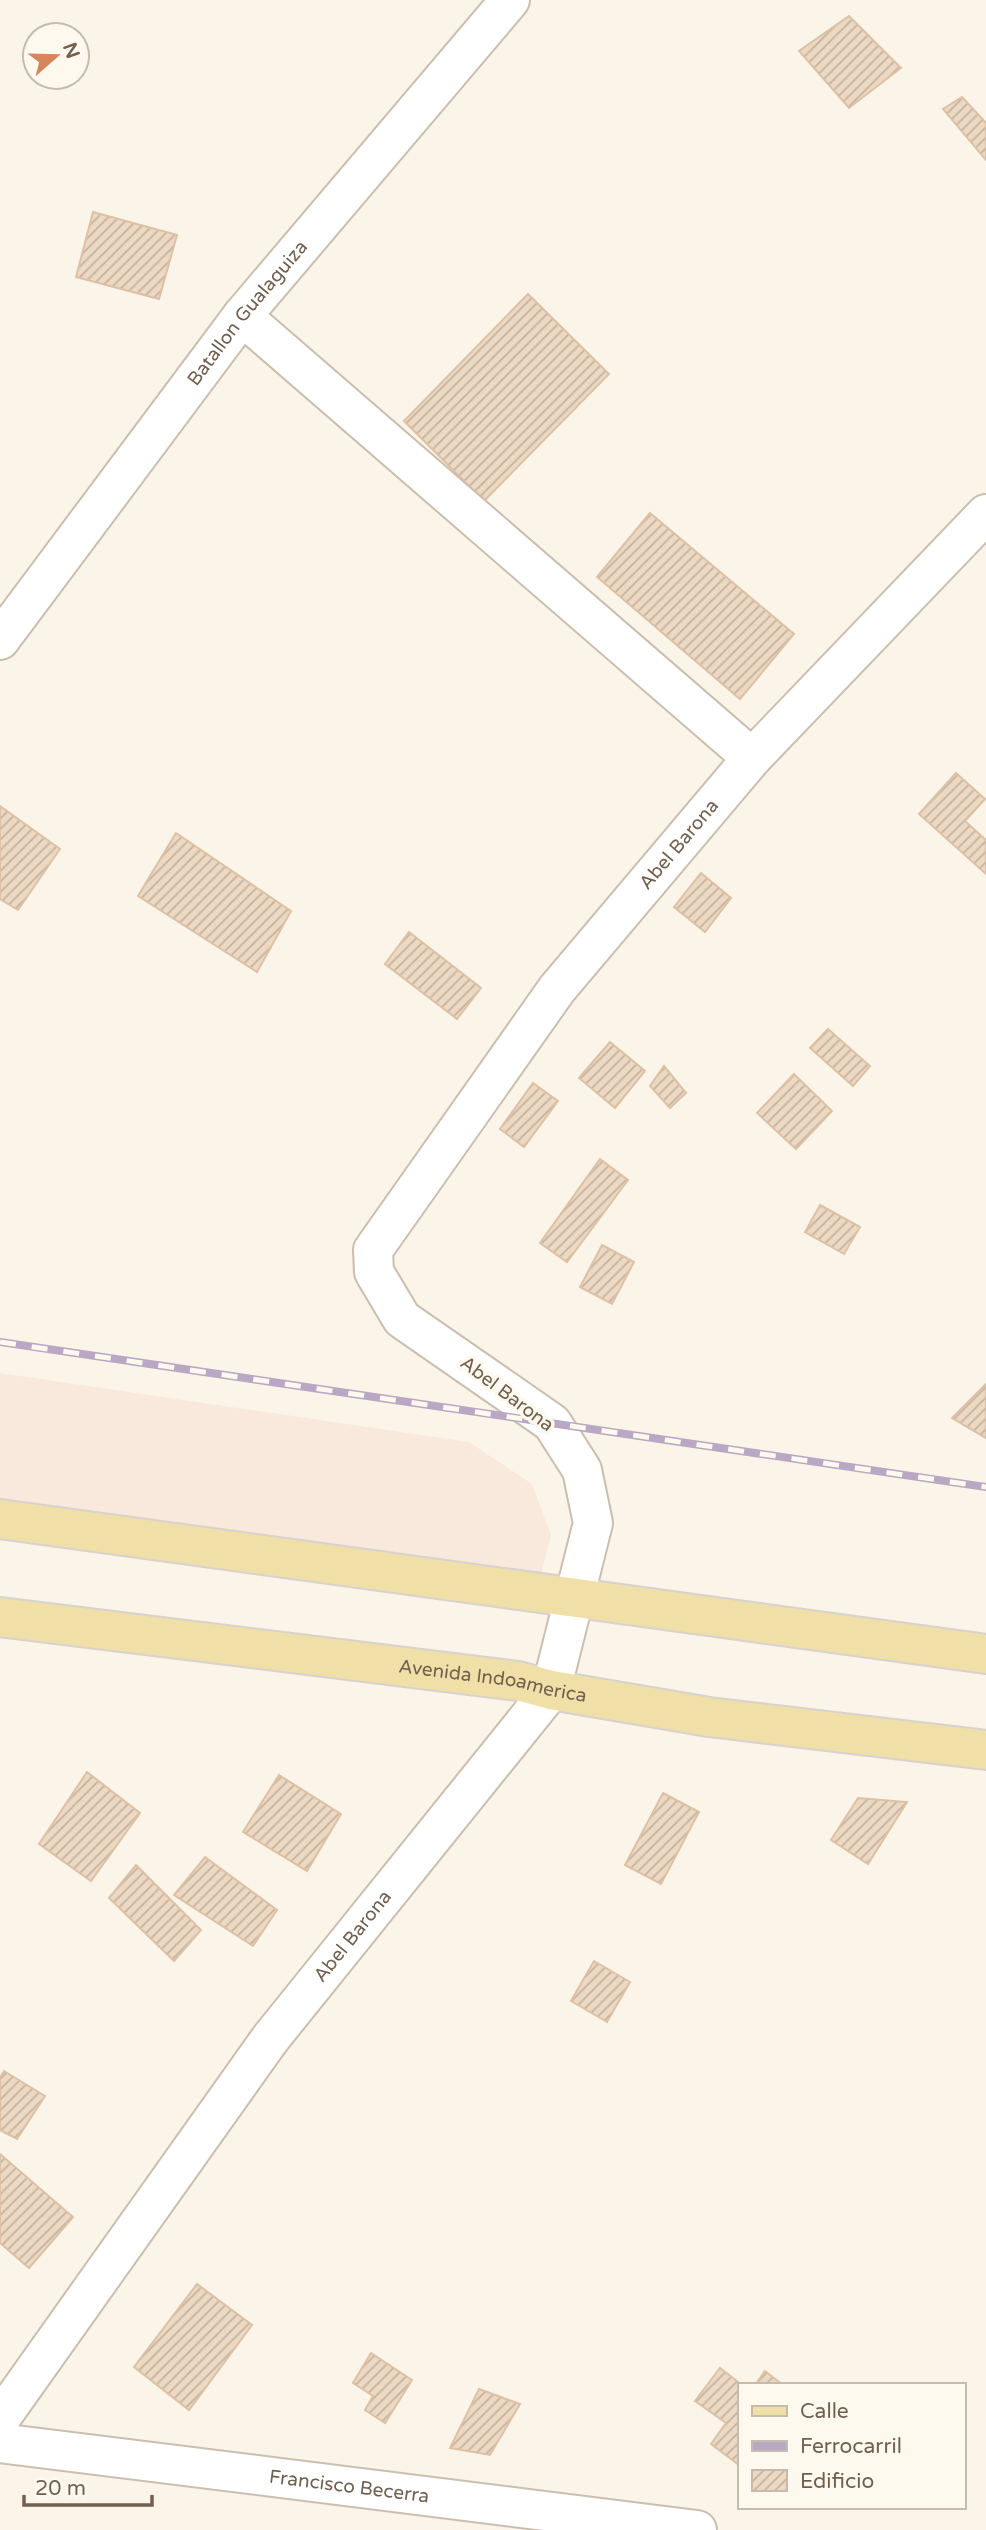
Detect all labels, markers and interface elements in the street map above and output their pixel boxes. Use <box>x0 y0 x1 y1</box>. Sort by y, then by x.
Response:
north arrow <box>21 21 91 91</box>
text: N <box>58 40 84 61</box>
street label: Batallon Gualaguiza <box>183 236 312 390</box>
street label: Abel Barona <box>635 795 723 894</box>
street label: Abel Barona <box>456 1352 558 1436</box>
street label: Avenida Indoamerica <box>397 1655 588 1707</box>
street label: Abel Barona <box>309 1886 396 1987</box>
legend <box>738 2383 965 2509</box>
text: Calle <box>800 2399 849 2424</box>
text: Ferrocarril <box>800 2434 902 2459</box>
scale bar <box>24 2464 152 2508</box>
street label: Francisco Becerra <box>268 2466 431 2507</box>
text: Edificio <box>800 2469 874 2494</box>
text: 20 m <box>35 2476 86 2501</box>

